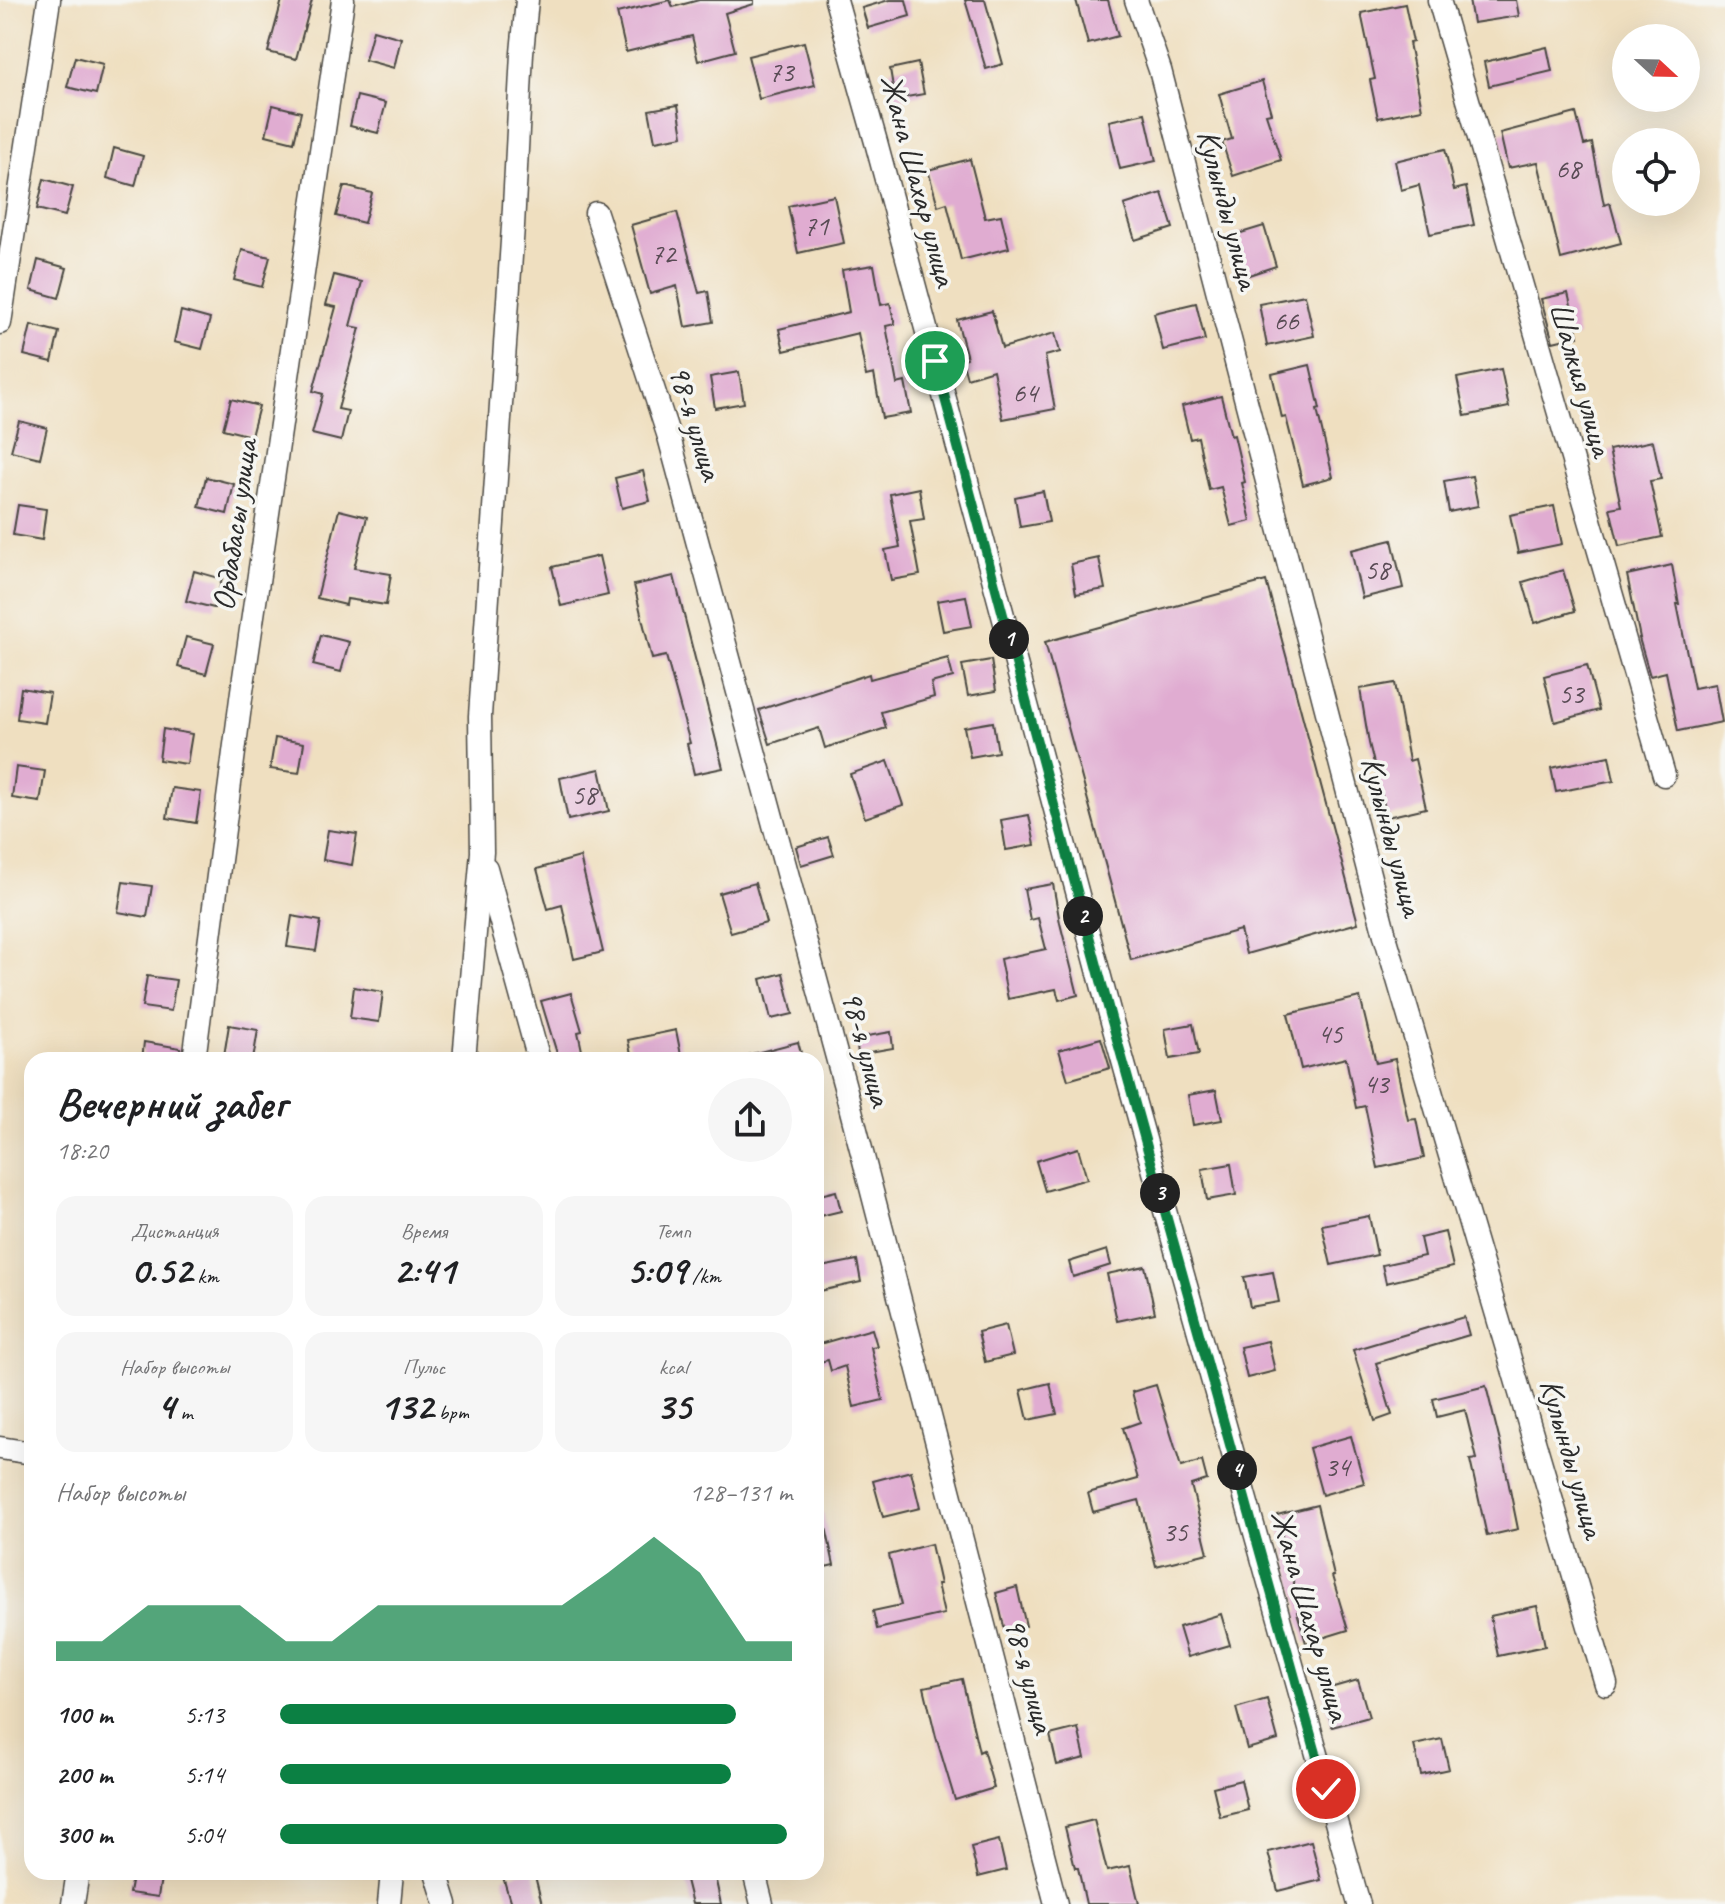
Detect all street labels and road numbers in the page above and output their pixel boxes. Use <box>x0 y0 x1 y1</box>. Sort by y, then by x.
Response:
street label: Жана Шахар улица <box>871 70 967 293</box>
street label: Кулынды улица <box>1188 125 1270 296</box>
street label: Шалкия улица <box>1540 297 1624 464</box>
street label: 98-я улица <box>659 360 733 487</box>
street label: Ордабасы улица <box>202 434 267 613</box>
street label: Кулынды улица <box>1352 752 1434 923</box>
street label: 98-я улица <box>831 986 902 1113</box>
street label: Кулынды улица <box>1530 1374 1616 1545</box>
street label: Жана Шахар улица <box>1261 1505 1361 1727</box>
street label: 98-я улица <box>994 1613 1065 1740</box>

